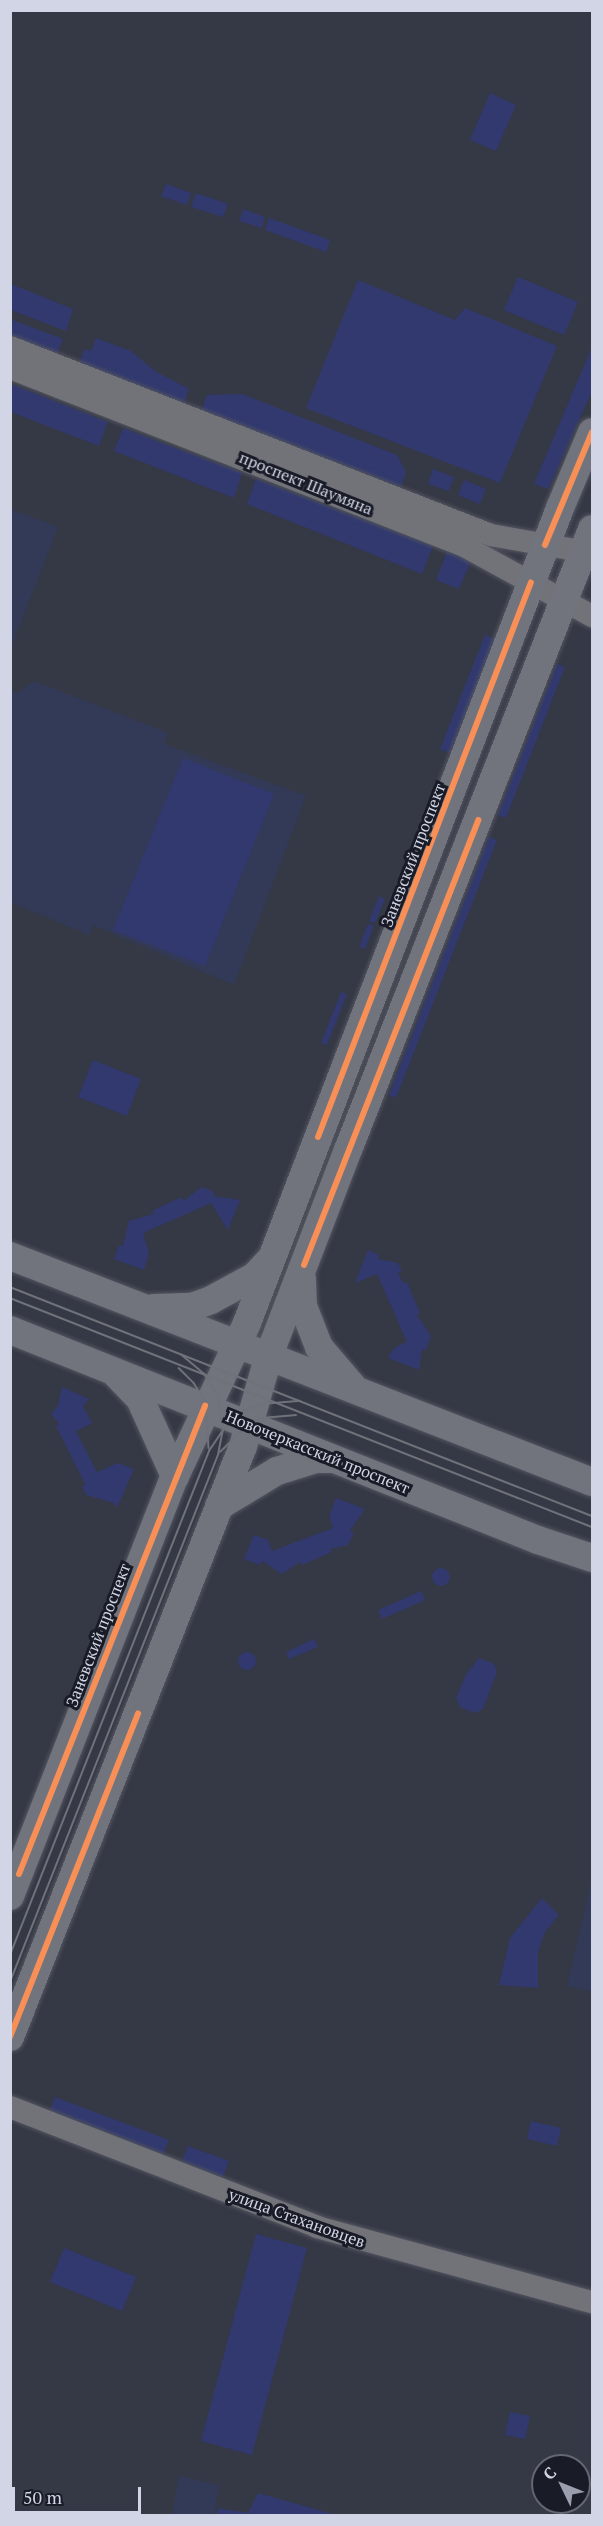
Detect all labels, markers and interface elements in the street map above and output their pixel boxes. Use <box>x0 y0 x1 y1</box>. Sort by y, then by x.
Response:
street label: проспект Шаумяна <box>236 447 376 519</box>
street label: Заневский проспект <box>377 781 449 929</box>
street label: Новочеркасский проспект <box>223 1406 413 1498</box>
street label: Заневский проспект <box>62 1561 134 1709</box>
street label: улица Стахановцев <box>226 2184 368 2252</box>
north arrow <box>531 2454 591 2514</box>
text: С <box>538 2462 561 2484</box>
scale bar <box>15 2475 144 2513</box>
text: 50 m <box>23 2485 62 2509</box>

